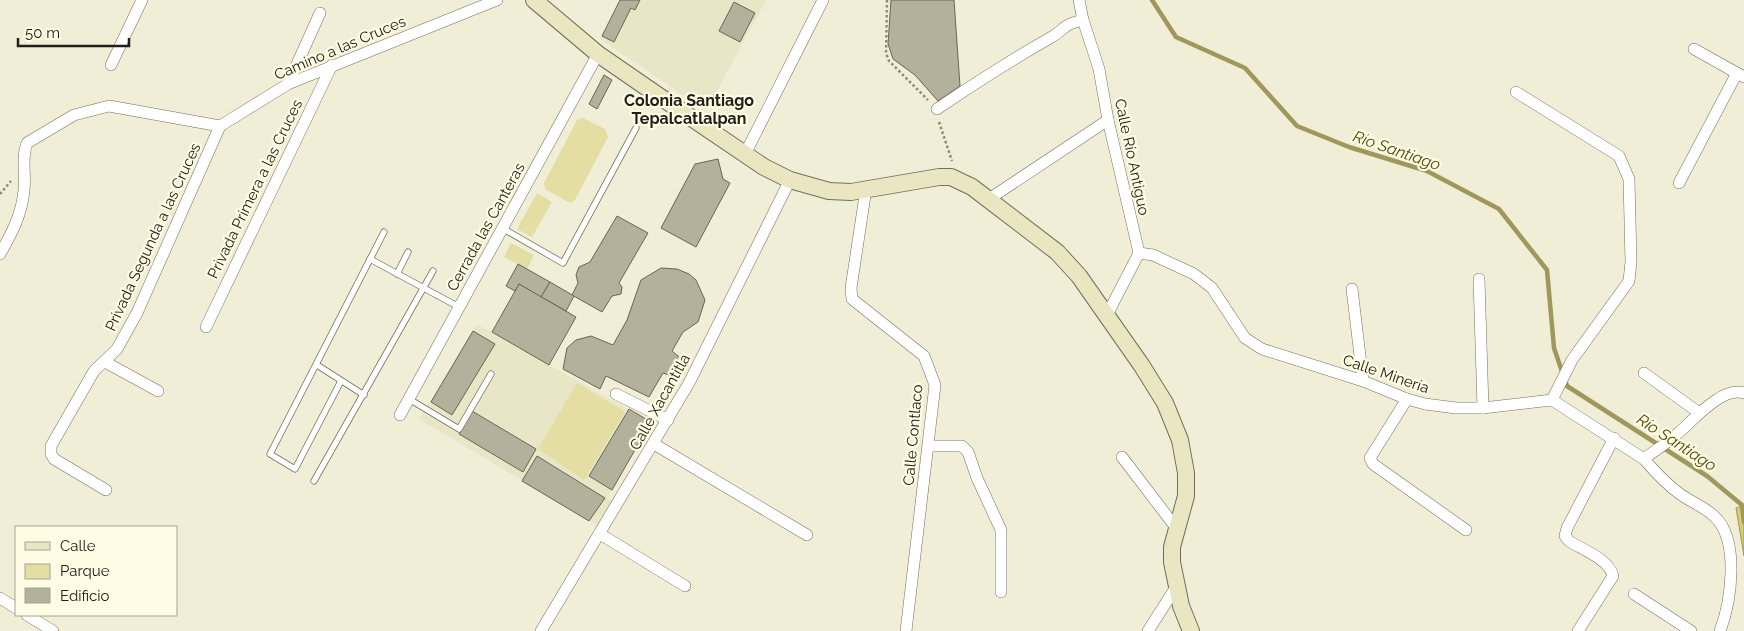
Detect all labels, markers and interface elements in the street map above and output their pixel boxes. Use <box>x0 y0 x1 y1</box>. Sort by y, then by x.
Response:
street label: Camino a las Cruces <box>272 12 408 84</box>
scale bar <box>18 15 129 47</box>
text: 50 m <box>25 24 60 42</box>
district label: Colonia Santiago Tepalcatlalpan <box>624 91 754 128</box>
street label: Privada Primera a las Cruces <box>204 97 306 281</box>
street label: Calle Río Antiguo <box>1111 97 1153 217</box>
water label: Río Santiago <box>1351 127 1443 174</box>
street label: Privada Segunda a las Cruces <box>101 140 205 334</box>
street label: Cerrada las Canteras <box>443 160 529 294</box>
street label: Calle Xacantitla <box>626 351 694 453</box>
street label: Calle Minería <box>1341 351 1431 397</box>
street label: Calle Contlaco <box>900 384 926 486</box>
water label: Río Santiago <box>1633 410 1720 475</box>
legend <box>15 526 178 616</box>
text: Calle <box>60 537 96 555</box>
text: Parque <box>60 562 110 580</box>
text: Edificio <box>60 587 110 605</box>

